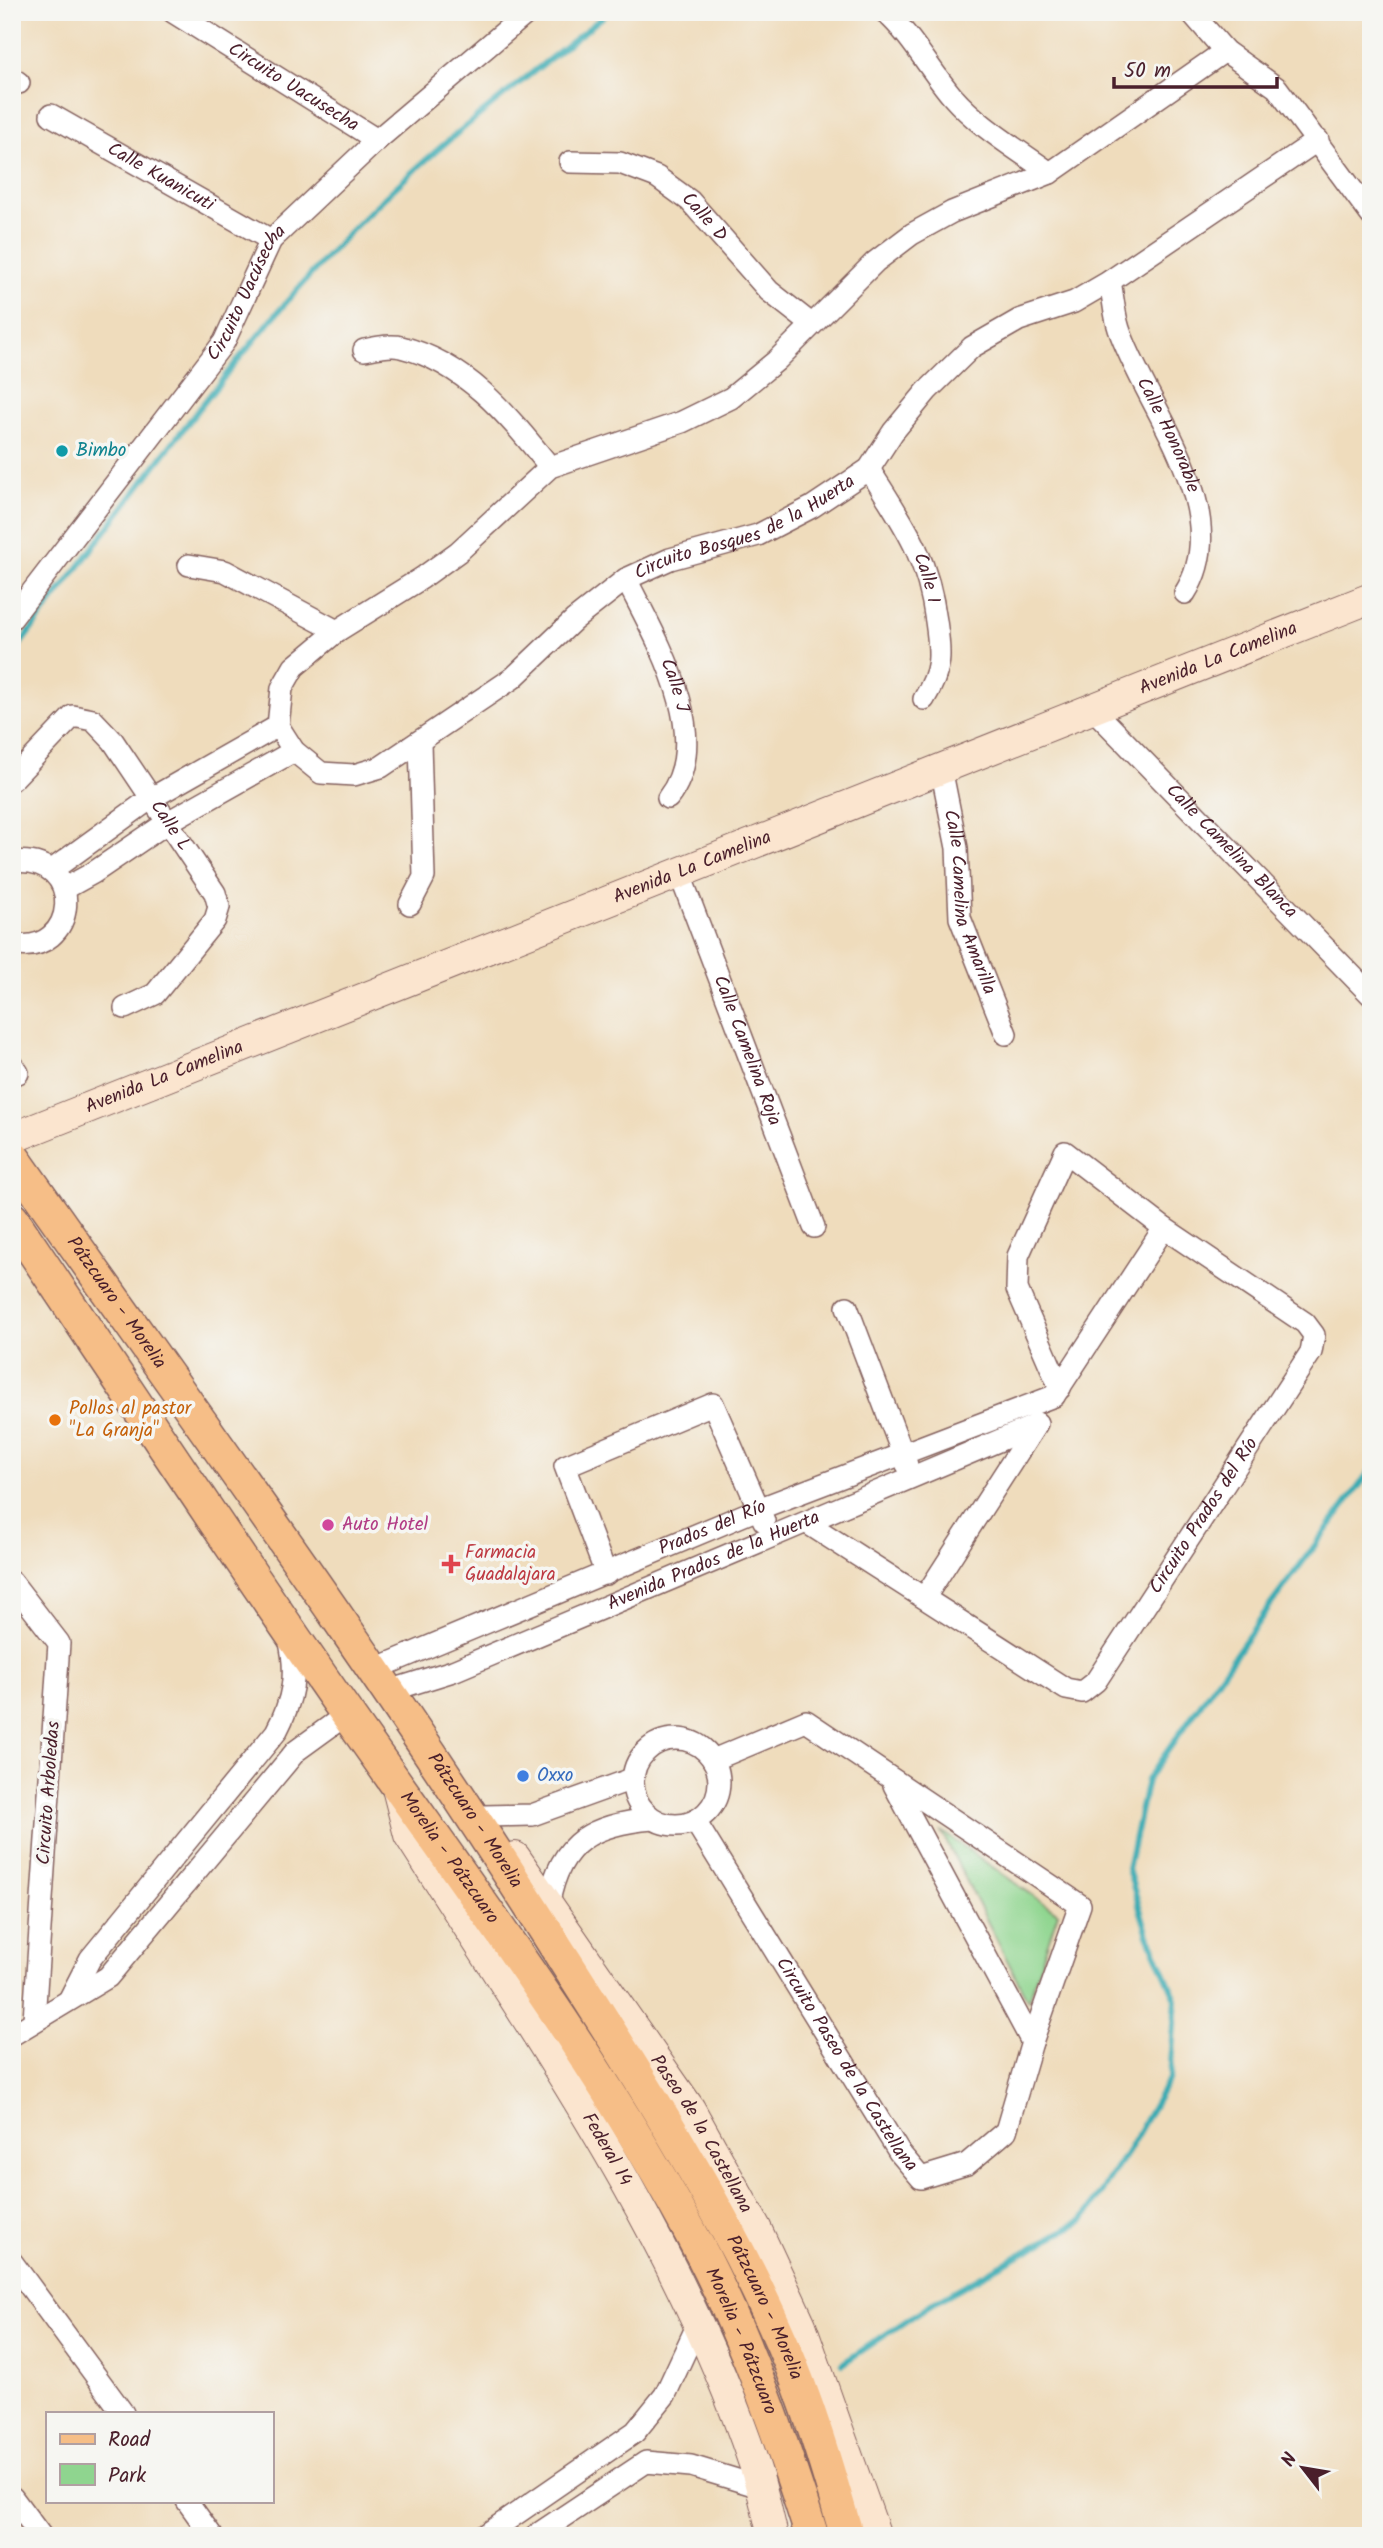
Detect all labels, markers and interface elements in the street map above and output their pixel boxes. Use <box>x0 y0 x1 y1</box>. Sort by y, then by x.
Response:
street label: Circuito Uacusecha <box>222 35 365 140</box>
scale bar <box>1114 46 1276 90</box>
text: 50 m <box>1124 55 1171 88</box>
street label: Calle Kuanicuti <box>101 135 221 220</box>
street label: Calle D <box>675 185 735 249</box>
street label: Circuito Uacúsecha <box>199 218 293 368</box>
street label: Calle Honorable <box>1128 372 1208 497</box>
place label: Bimbo <box>76 436 126 466</box>
marker: Bimbo <box>54 443 70 459</box>
street label: Circuito Bosques de la Huerta <box>629 467 861 588</box>
street label: Calle I <box>904 548 948 606</box>
street label: Avenida La Camelina <box>1135 614 1302 704</box>
street label: Calle J <box>652 654 697 716</box>
street label: Calle Camelina Blanca <box>1158 777 1305 926</box>
street label: Calle L <box>142 794 198 858</box>
street label: Calle Camelina Amarilla <box>935 807 1004 999</box>
street label: Avenida La Camelina <box>609 823 776 913</box>
street label: Calle Camelina Roja <box>705 971 789 1130</box>
street label: Avenida La Camelina <box>81 1032 248 1122</box>
street label: Pátzcuaro - Morelia <box>58 1230 174 1376</box>
place label: Pollos al pastor "La Granja" <box>69 1394 193 1446</box>
marker: Pollos al pastor "La Granja" <box>47 1412 63 1428</box>
street label: Circuito Prados del Río <box>1142 1432 1266 1600</box>
street label: Prados del Río <box>654 1492 771 1564</box>
street label: Avenida Prados de la Huerta <box>603 1503 825 1619</box>
place label: Auto Hotel <box>342 1510 429 1540</box>
marker: Auto Hotel <box>320 1517 336 1533</box>
place label: Farmacia Guadalajara <box>465 1538 556 1590</box>
marker: Farmacia Guadalajara <box>443 1556 459 1572</box>
street label: Circuito Arboledas <box>29 1720 69 1866</box>
street label: Pátzcuaro - Morelia <box>419 1747 530 1895</box>
place label: Oxxo <box>537 1761 573 1791</box>
marker: Oxxo <box>515 1768 531 1784</box>
street label: Morelia - Pátzcuaro <box>391 1785 507 1931</box>
street label: Circuito Paseo de la Castellana <box>768 1952 925 2179</box>
street label: Paseo de la Castellana <box>642 2049 760 2219</box>
street label: Federal 14 <box>574 2107 640 2192</box>
street label: Pátzcuaro - Morelia <box>717 2230 811 2384</box>
street label: Morelia - Pátzcuaro <box>696 2263 785 2419</box>
legend <box>46 2412 273 2502</box>
text: Road <box>108 2424 151 2457</box>
north arrow <box>1268 2432 1338 2502</box>
text: N <box>1274 2447 1306 2473</box>
text: Park <box>108 2460 146 2493</box>

